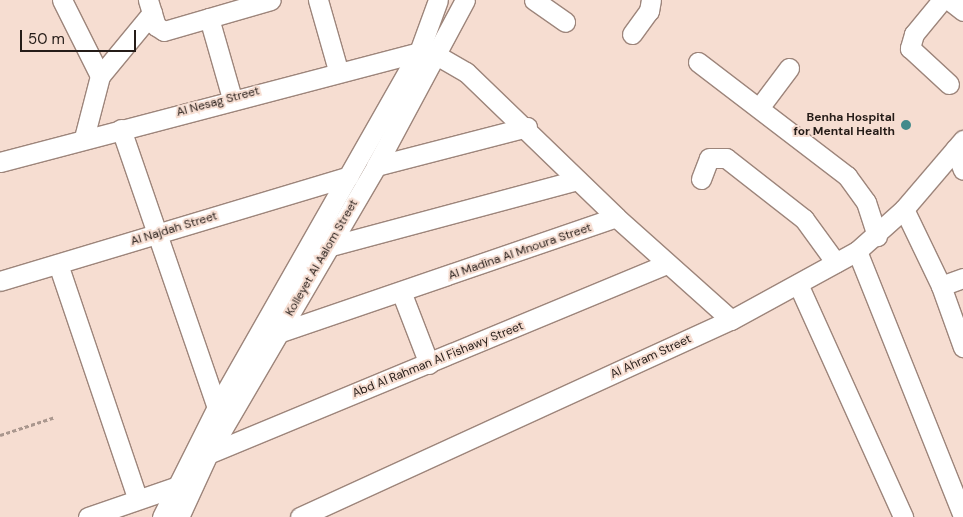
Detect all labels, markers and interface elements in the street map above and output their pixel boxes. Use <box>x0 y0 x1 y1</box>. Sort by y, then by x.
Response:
scale bar <box>22 20 139 52</box>
text: 50 m <box>28 29 65 49</box>
street label: Al Nesag Street <box>175 84 261 120</box>
place label: Benha Hospital for Mental Health <box>794 111 895 139</box>
marker: Benha Hospital for Mental Health <box>899 118 913 132</box>
street label: Kolleyet Al Aalom Street <box>283 197 361 319</box>
street label: Al Najdah Street <box>129 209 219 249</box>
street label: Al Madina Al Mnoura Street <box>447 221 593 283</box>
street label: Abd Al Rahman Al Fishawy Street <box>350 319 526 401</box>
street label: Al Ahram Street <box>608 332 694 382</box>

